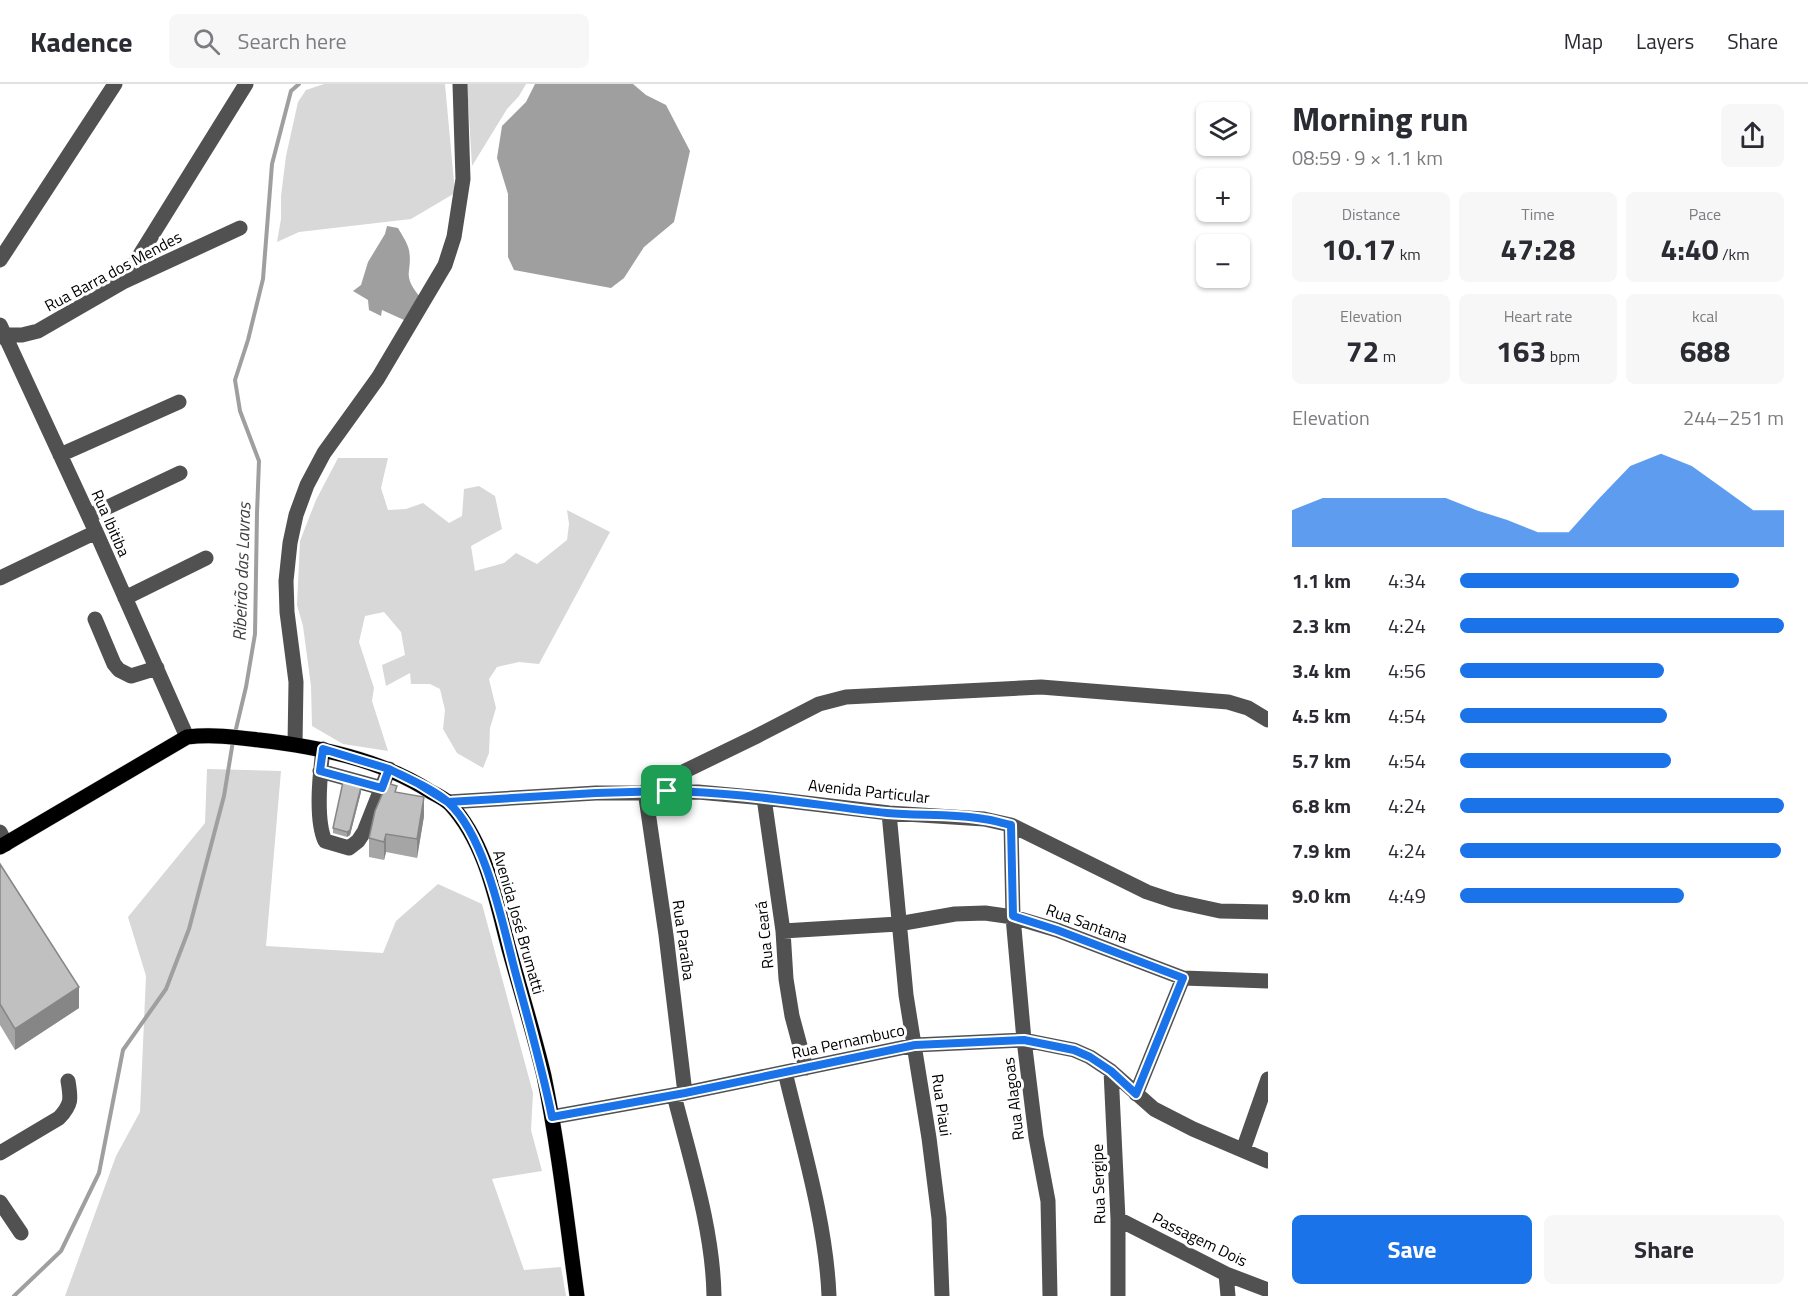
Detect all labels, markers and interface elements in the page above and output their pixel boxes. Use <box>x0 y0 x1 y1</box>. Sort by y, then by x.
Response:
search box <box>169 14 589 68</box>
text: Kadence <box>30 20 133 63</box>
text: Search here <box>238 24 347 58</box>
icon: search <box>190 25 223 58</box>
text: Map <box>1564 25 1603 57</box>
text: Layers <box>1636 25 1694 57</box>
text: Share <box>1727 25 1778 57</box>
text: Morning run <box>1292 94 1469 144</box>
map controls <box>1196 102 1250 288</box>
button: layers <box>1196 102 1250 156</box>
button: share <box>1721 104 1784 167</box>
text: 08:59 · 9 × 1.1 km <box>1292 142 1443 173</box>
button: + <box>1196 168 1250 222</box>
text: Distance <box>1342 202 1400 226</box>
text: Time <box>1521 202 1555 226</box>
text: Pace <box>1689 202 1721 226</box>
street label: Rua Barra dos Mendes <box>40 225 186 317</box>
text: 10.17 <box>1321 226 1396 272</box>
text: 47:28 <box>1501 226 1575 272</box>
text: 4:40 <box>1660 226 1718 272</box>
button: − <box>1196 234 1250 288</box>
text: km <box>1396 242 1421 266</box>
text: /km <box>1718 242 1750 266</box>
text: Elevation <box>1340 304 1402 328</box>
text: Heart rate <box>1504 304 1572 328</box>
text: kcal <box>1692 304 1718 328</box>
text: 72 <box>1346 328 1379 374</box>
text: 163 <box>1496 328 1546 374</box>
text: 688 <box>1680 328 1730 374</box>
text: m <box>1379 344 1396 368</box>
text: bpm <box>1546 344 1580 368</box>
text: Elevation <box>1292 402 1370 433</box>
text: 244–251 m <box>1683 402 1784 433</box>
street label: Rua Ibitiba <box>86 486 136 560</box>
water label: Ribeirão das Lavras <box>226 501 257 642</box>
text: 1.1 km <box>1292 565 1351 596</box>
text: 4:34 <box>1388 565 1426 596</box>
text: 2.3 km <box>1292 610 1351 641</box>
text: 4:24 <box>1388 610 1426 641</box>
text: 3.4 km <box>1292 655 1351 686</box>
text: 4:56 <box>1388 655 1426 686</box>
text: 4.5 km <box>1292 700 1351 731</box>
text: 4:54 <box>1388 700 1426 731</box>
text: 5.7 km <box>1292 745 1351 776</box>
text: 4:54 <box>1388 745 1426 776</box>
pin <box>641 765 692 816</box>
street label: Avenida Particular <box>807 773 931 809</box>
icon: arrive <box>650 774 683 807</box>
text: 6.8 km <box>1292 790 1351 821</box>
text: 4:24 <box>1388 790 1426 821</box>
text: 7.9 km <box>1292 835 1351 866</box>
text: 4:24 <box>1388 835 1426 866</box>
street label: Avenida José Brumatti <box>487 847 551 997</box>
text: 9.0 km <box>1292 880 1351 911</box>
text: 4:49 <box>1388 880 1426 911</box>
street label: Rua Santana <box>1043 897 1131 949</box>
street label: Rua Paraíba <box>666 898 702 982</box>
street label: Rua Ceará <box>749 900 779 970</box>
street label: Rua Pernambuco <box>789 1017 907 1065</box>
street label: Rua Alagoas <box>996 1056 1030 1142</box>
street label: Rua Piaui <box>926 1072 958 1138</box>
street label: Rua Sergipe <box>1085 1143 1111 1225</box>
street label: Passagem Dois <box>1148 1206 1252 1272</box>
button: Save <box>1292 1215 1532 1284</box>
button: Share <box>1544 1215 1784 1284</box>

